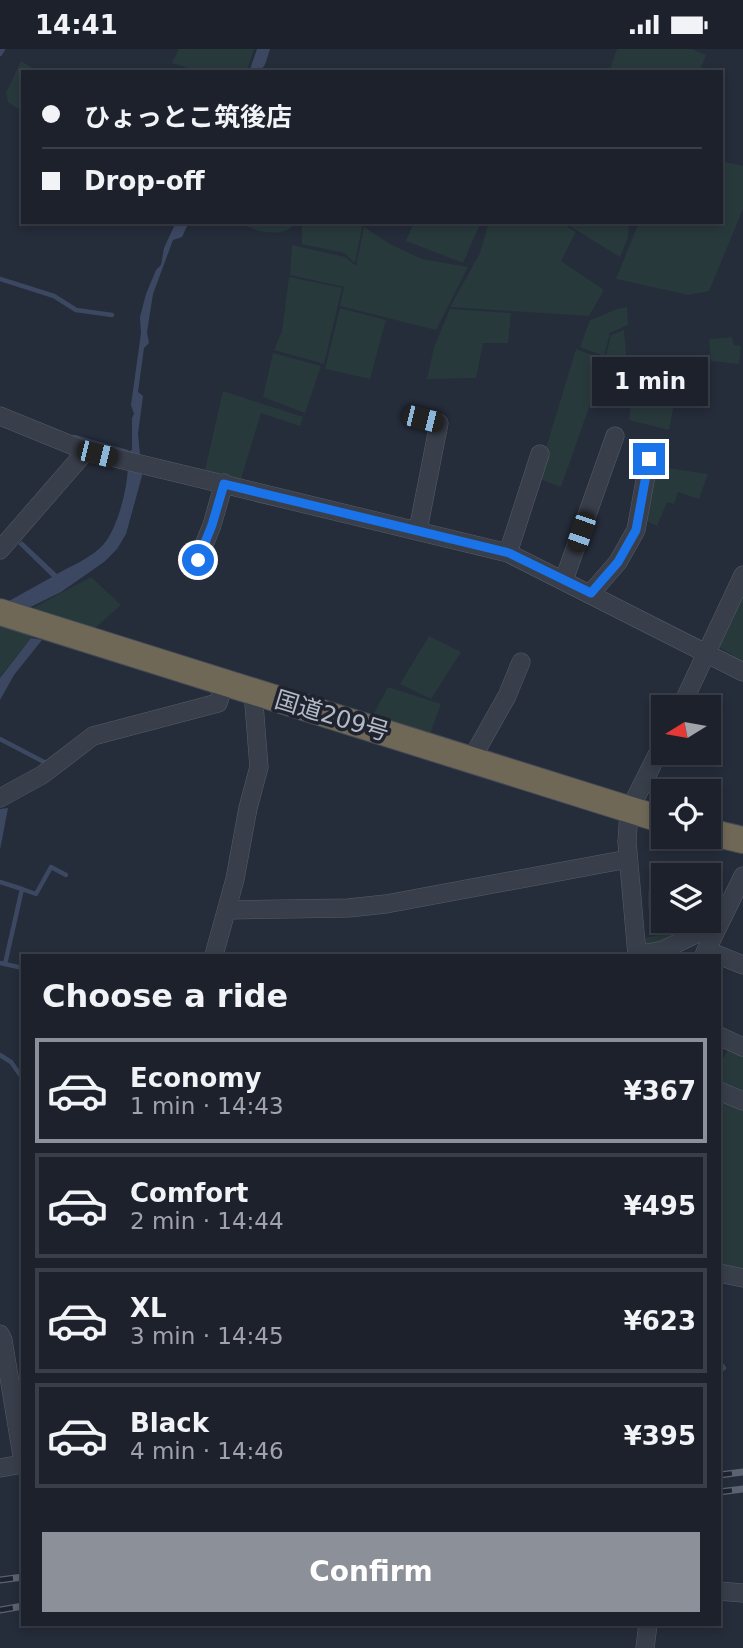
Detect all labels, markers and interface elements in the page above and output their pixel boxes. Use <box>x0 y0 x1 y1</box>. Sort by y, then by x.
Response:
text: 14:41 <box>35 10 118 40</box>
text: ひょっとこ筑後店 <box>84 102 292 132</box>
text: Drop-off <box>84 166 205 196</box>
callout: 1 min <box>591 357 707 407</box>
text: 1 min <box>614 368 686 394</box>
car <box>401 404 446 434</box>
car <box>75 439 120 469</box>
route end <box>633 443 665 475</box>
car <box>565 509 598 555</box>
route start <box>182 544 214 576</box>
street label: 国道209号 <box>272 685 392 747</box>
north arrow <box>651 695 721 765</box>
map controls <box>651 695 721 933</box>
button: locate <box>651 779 721 849</box>
button: layers <box>651 863 721 933</box>
text: Choose a ride <box>42 977 288 1015</box>
icon: car <box>46 1059 109 1122</box>
text: Economy <box>130 1063 261 1093</box>
text: ¥367 <box>624 1076 696 1106</box>
text: 1 min · 14:43 <box>130 1093 284 1119</box>
icon: car <box>46 1174 109 1237</box>
text: Comfort <box>130 1178 248 1208</box>
text: ¥495 <box>624 1191 696 1221</box>
text: 2 min · 14:44 <box>130 1208 284 1234</box>
icon: car <box>46 1289 109 1352</box>
text: XL <box>130 1293 167 1323</box>
text: ¥623 <box>624 1306 696 1336</box>
text: 3 min · 14:45 <box>130 1323 284 1349</box>
icon: car <box>46 1404 109 1467</box>
text: Black <box>130 1408 209 1438</box>
text: ¥395 <box>624 1421 696 1451</box>
text: 4 min · 14:46 <box>130 1438 284 1464</box>
button: Confirm <box>42 1532 700 1612</box>

